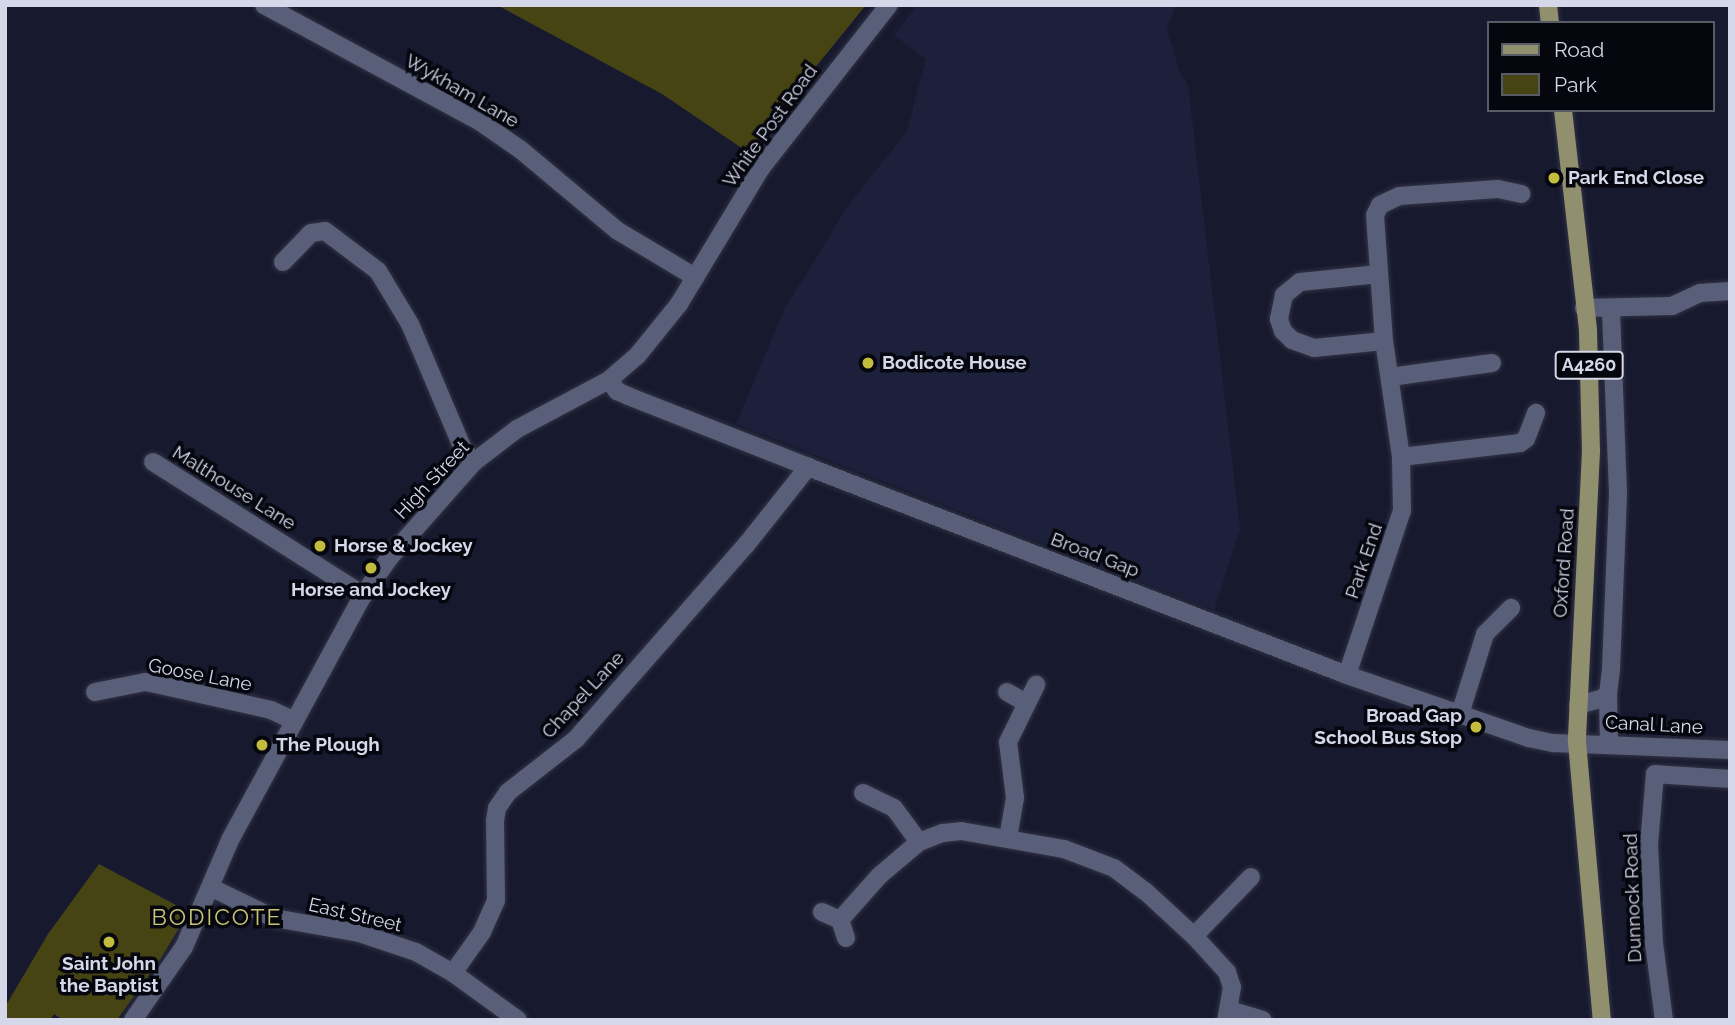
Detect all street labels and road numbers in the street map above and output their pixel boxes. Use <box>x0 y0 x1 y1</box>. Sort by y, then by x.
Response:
street label: Wykham Lane <box>401 49 523 133</box>
street label: White Post Road <box>718 60 822 192</box>
road number: A4260 <box>1554 351 1624 380</box>
street label: High Street <box>390 436 474 524</box>
street label: Malthouse Lane <box>168 441 300 535</box>
street label: Oxford Road <box>1549 508 1579 618</box>
street label: Park End <box>1341 520 1387 602</box>
street label: Broad Gap <box>1047 528 1143 582</box>
street label: Chapel Lane <box>537 647 629 743</box>
street label: Goose Lane <box>146 654 254 696</box>
street label: Canal Lane <box>1604 711 1704 739</box>
street label: Dunnock Road <box>1619 833 1647 963</box>
street label: East Street <box>306 893 404 937</box>

